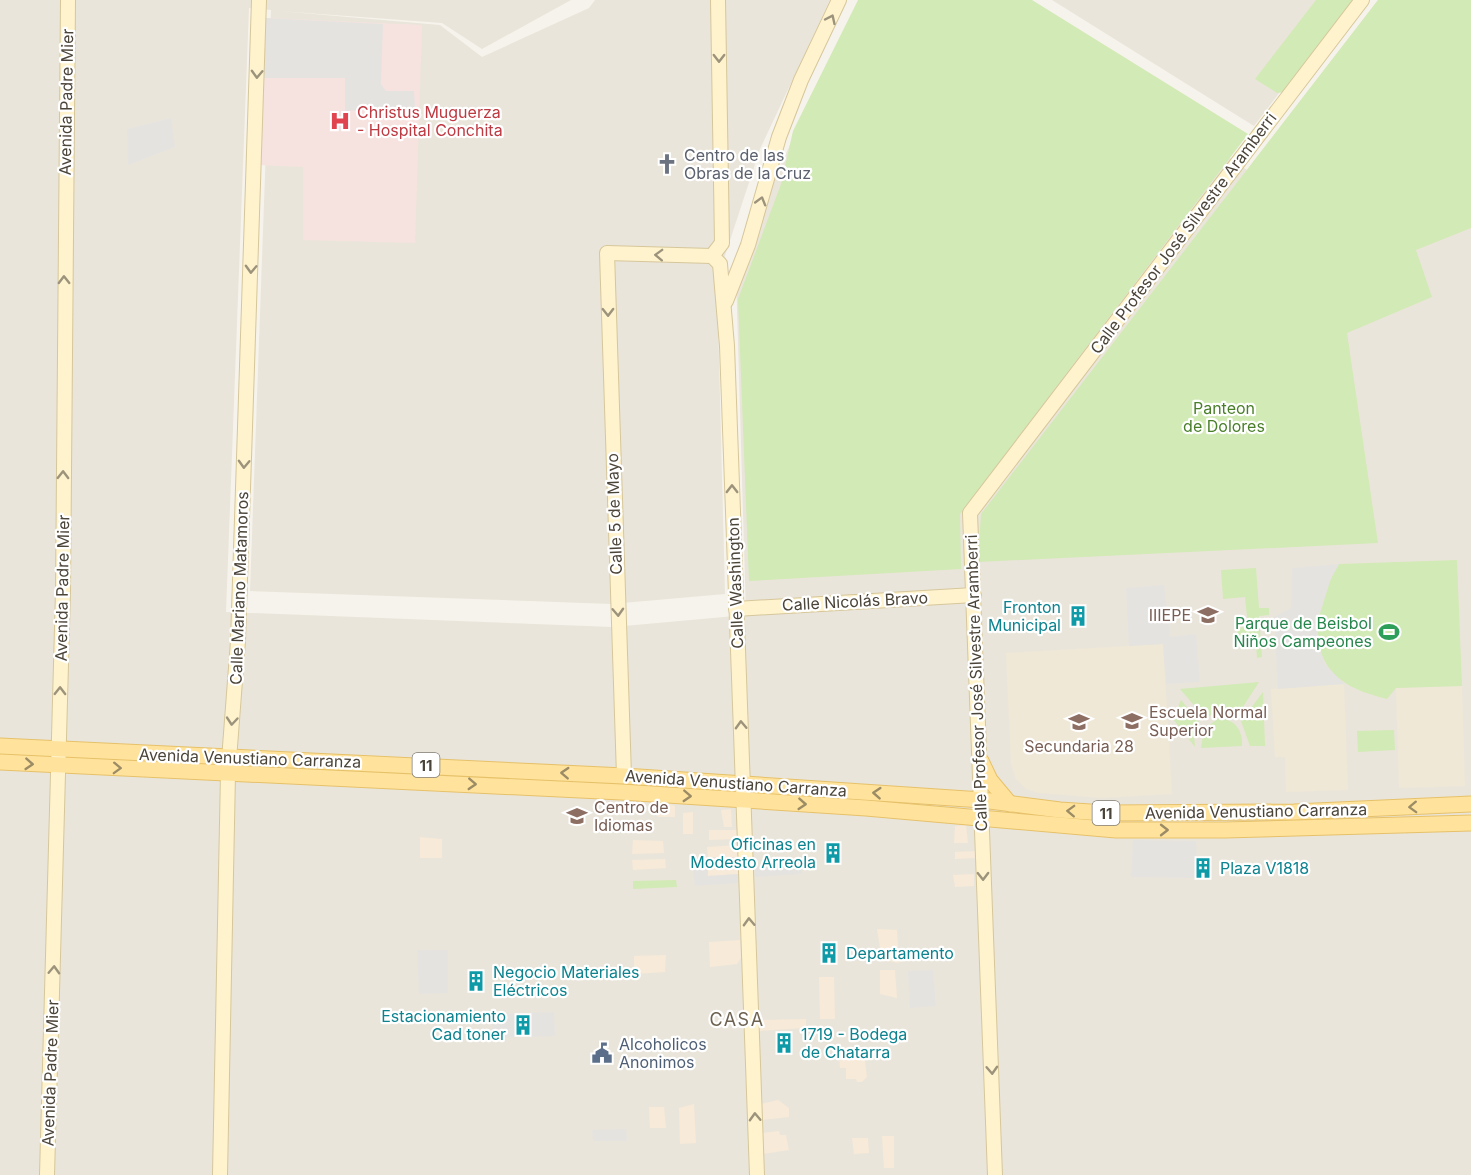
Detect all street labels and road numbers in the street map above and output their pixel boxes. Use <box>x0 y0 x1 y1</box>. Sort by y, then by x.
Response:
street label: Avenida Padre Mier <box>55 28 77 176</box>
street label: Calle Profesor José Silvestre Aramberri <box>1086 108 1280 358</box>
street label: Calle 5 de Mayo <box>602 453 626 575</box>
street label: Calle Mariano Matamoros <box>226 491 252 685</box>
street label: Avenida Padre Mier <box>51 514 73 662</box>
street label: Calle Washington <box>723 517 747 649</box>
street label: Calle Profesor José Silvestre Aramberri <box>961 534 991 832</box>
street label: Calle Nicolás Bravo <box>781 587 929 615</box>
street label: Avenida Venustiano Carranza <box>139 744 361 772</box>
road number: 11 <box>412 753 440 777</box>
street label: Avenida Venustiano Carranza <box>624 765 848 801</box>
street label: Avenida Venustiano Carranza <box>1145 799 1367 823</box>
road number: 11 <box>1092 801 1120 825</box>
street label: Avenida Padre Mier <box>37 999 63 1147</box>

